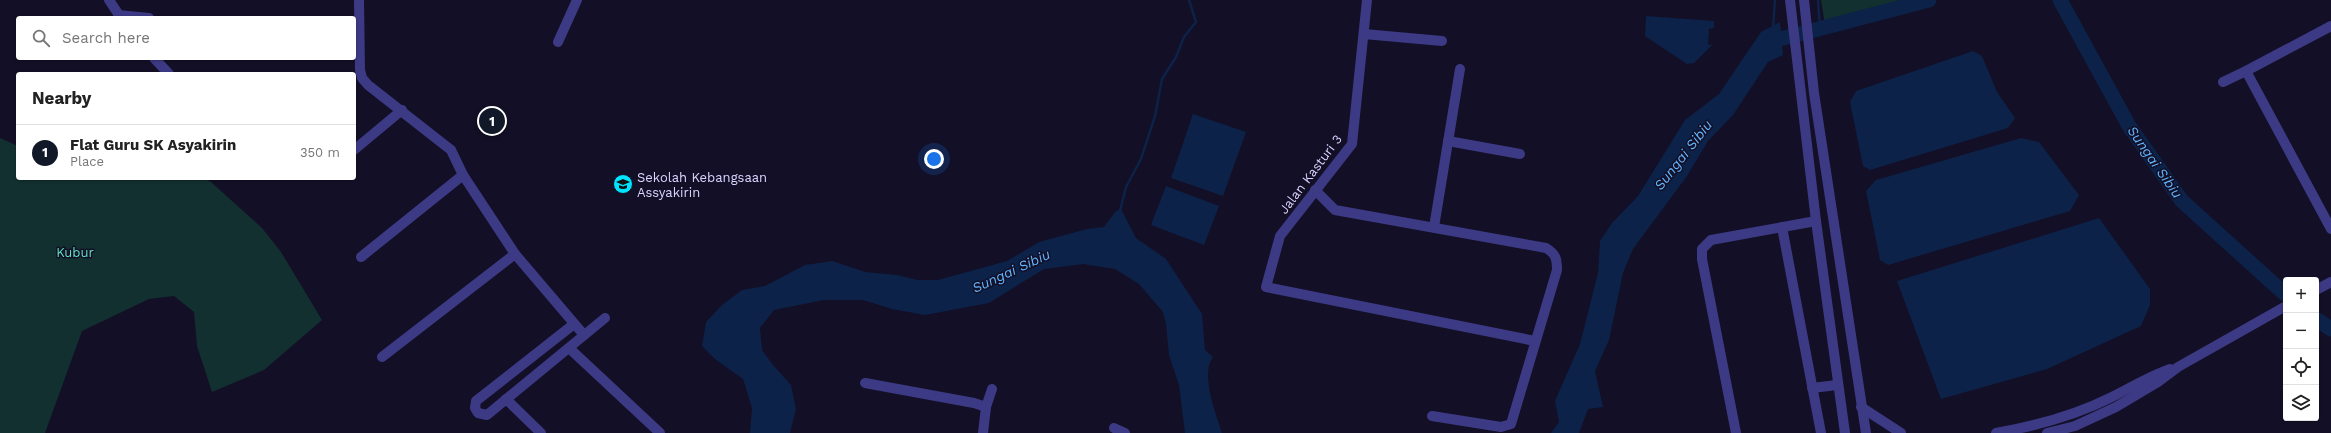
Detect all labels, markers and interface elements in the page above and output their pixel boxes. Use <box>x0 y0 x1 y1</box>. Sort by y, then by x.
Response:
search box <box>16 16 356 60</box>
icon: search <box>30 27 52 49</box>
text: Search here <box>62 29 150 47</box>
text: Nearby <box>32 88 91 108</box>
pin: 1 <box>479 106 505 136</box>
water label: Sungai Sibiu <box>1651 117 1715 193</box>
water label: Sungai Sibiu <box>2124 123 2186 201</box>
street label: Jalan Kasturi 3 <box>1276 132 1345 217</box>
text: Flat Guru SK Asyakirin <box>70 136 236 154</box>
text: 1 <box>42 145 48 160</box>
text: 350 m <box>300 145 340 160</box>
your location <box>924 149 944 169</box>
text: Place <box>70 154 104 169</box>
place label: Sekolah Kebangsaan Assyakirin <box>637 170 767 200</box>
school or university icon: Sekolah Kebangsaan Assyakirin <box>612 173 634 195</box>
park label: Kubur <box>56 245 94 260</box>
water label: Sungai Sibiu <box>969 246 1053 296</box>
map controls <box>2283 277 2319 421</box>
button: + <box>2283 277 2319 313</box>
button: − <box>2283 313 2319 349</box>
button: locate <box>2283 349 2319 385</box>
button: layers <box>2283 385 2319 421</box>

